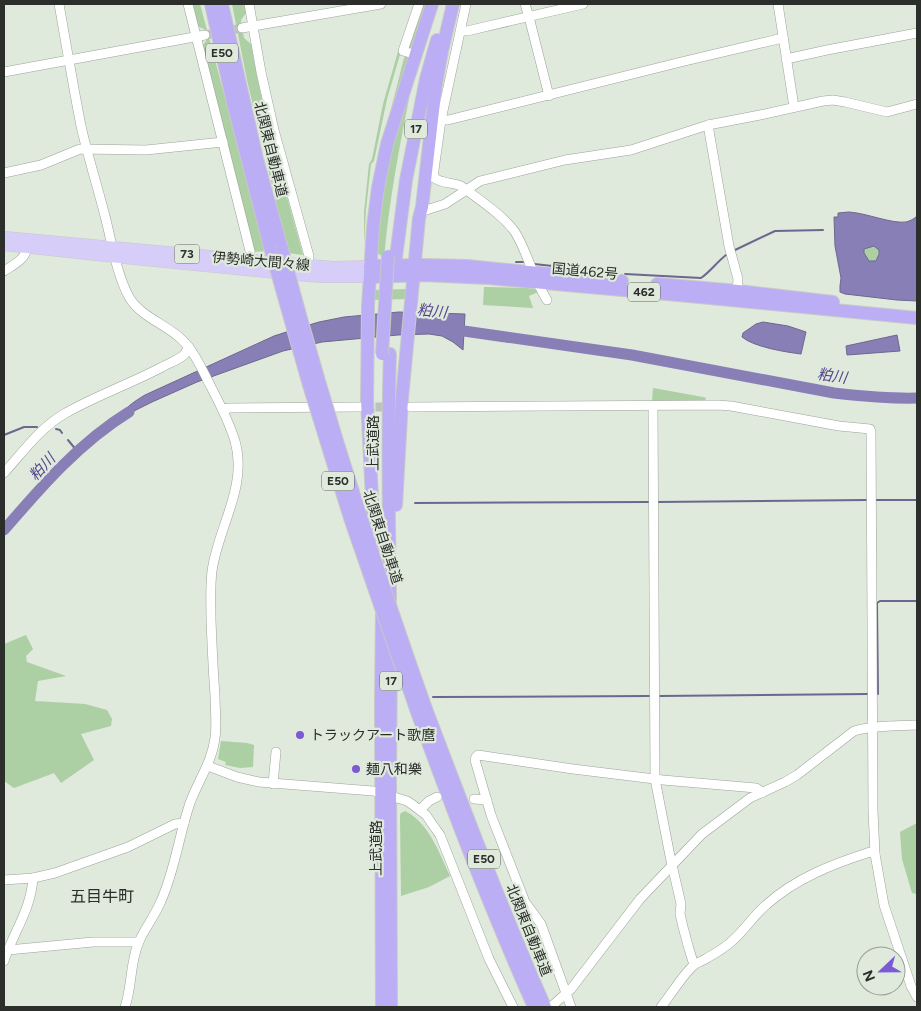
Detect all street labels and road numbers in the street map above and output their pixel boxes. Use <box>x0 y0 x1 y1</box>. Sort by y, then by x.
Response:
road number: E50 <box>206 44 238 62</box>
street label: 北関東自動車道 <box>250 100 291 199</box>
road number: 17 <box>405 120 427 138</box>
road number: 73 <box>174 244 200 264</box>
street label: 伊勢崎大間々線 <box>211 249 311 274</box>
street label: 国道462号 <box>551 260 619 283</box>
road number: 462 <box>628 282 660 302</box>
street label: 上武道路 <box>365 415 382 471</box>
road number: E50 <box>322 472 354 491</box>
street label: 北関東自動車道 <box>359 488 406 586</box>
road number: 17 <box>380 671 402 690</box>
street label: 上武道路 <box>368 820 385 876</box>
road number: E50 <box>468 850 500 869</box>
street label: 北関東自動車道 <box>502 882 555 979</box>

